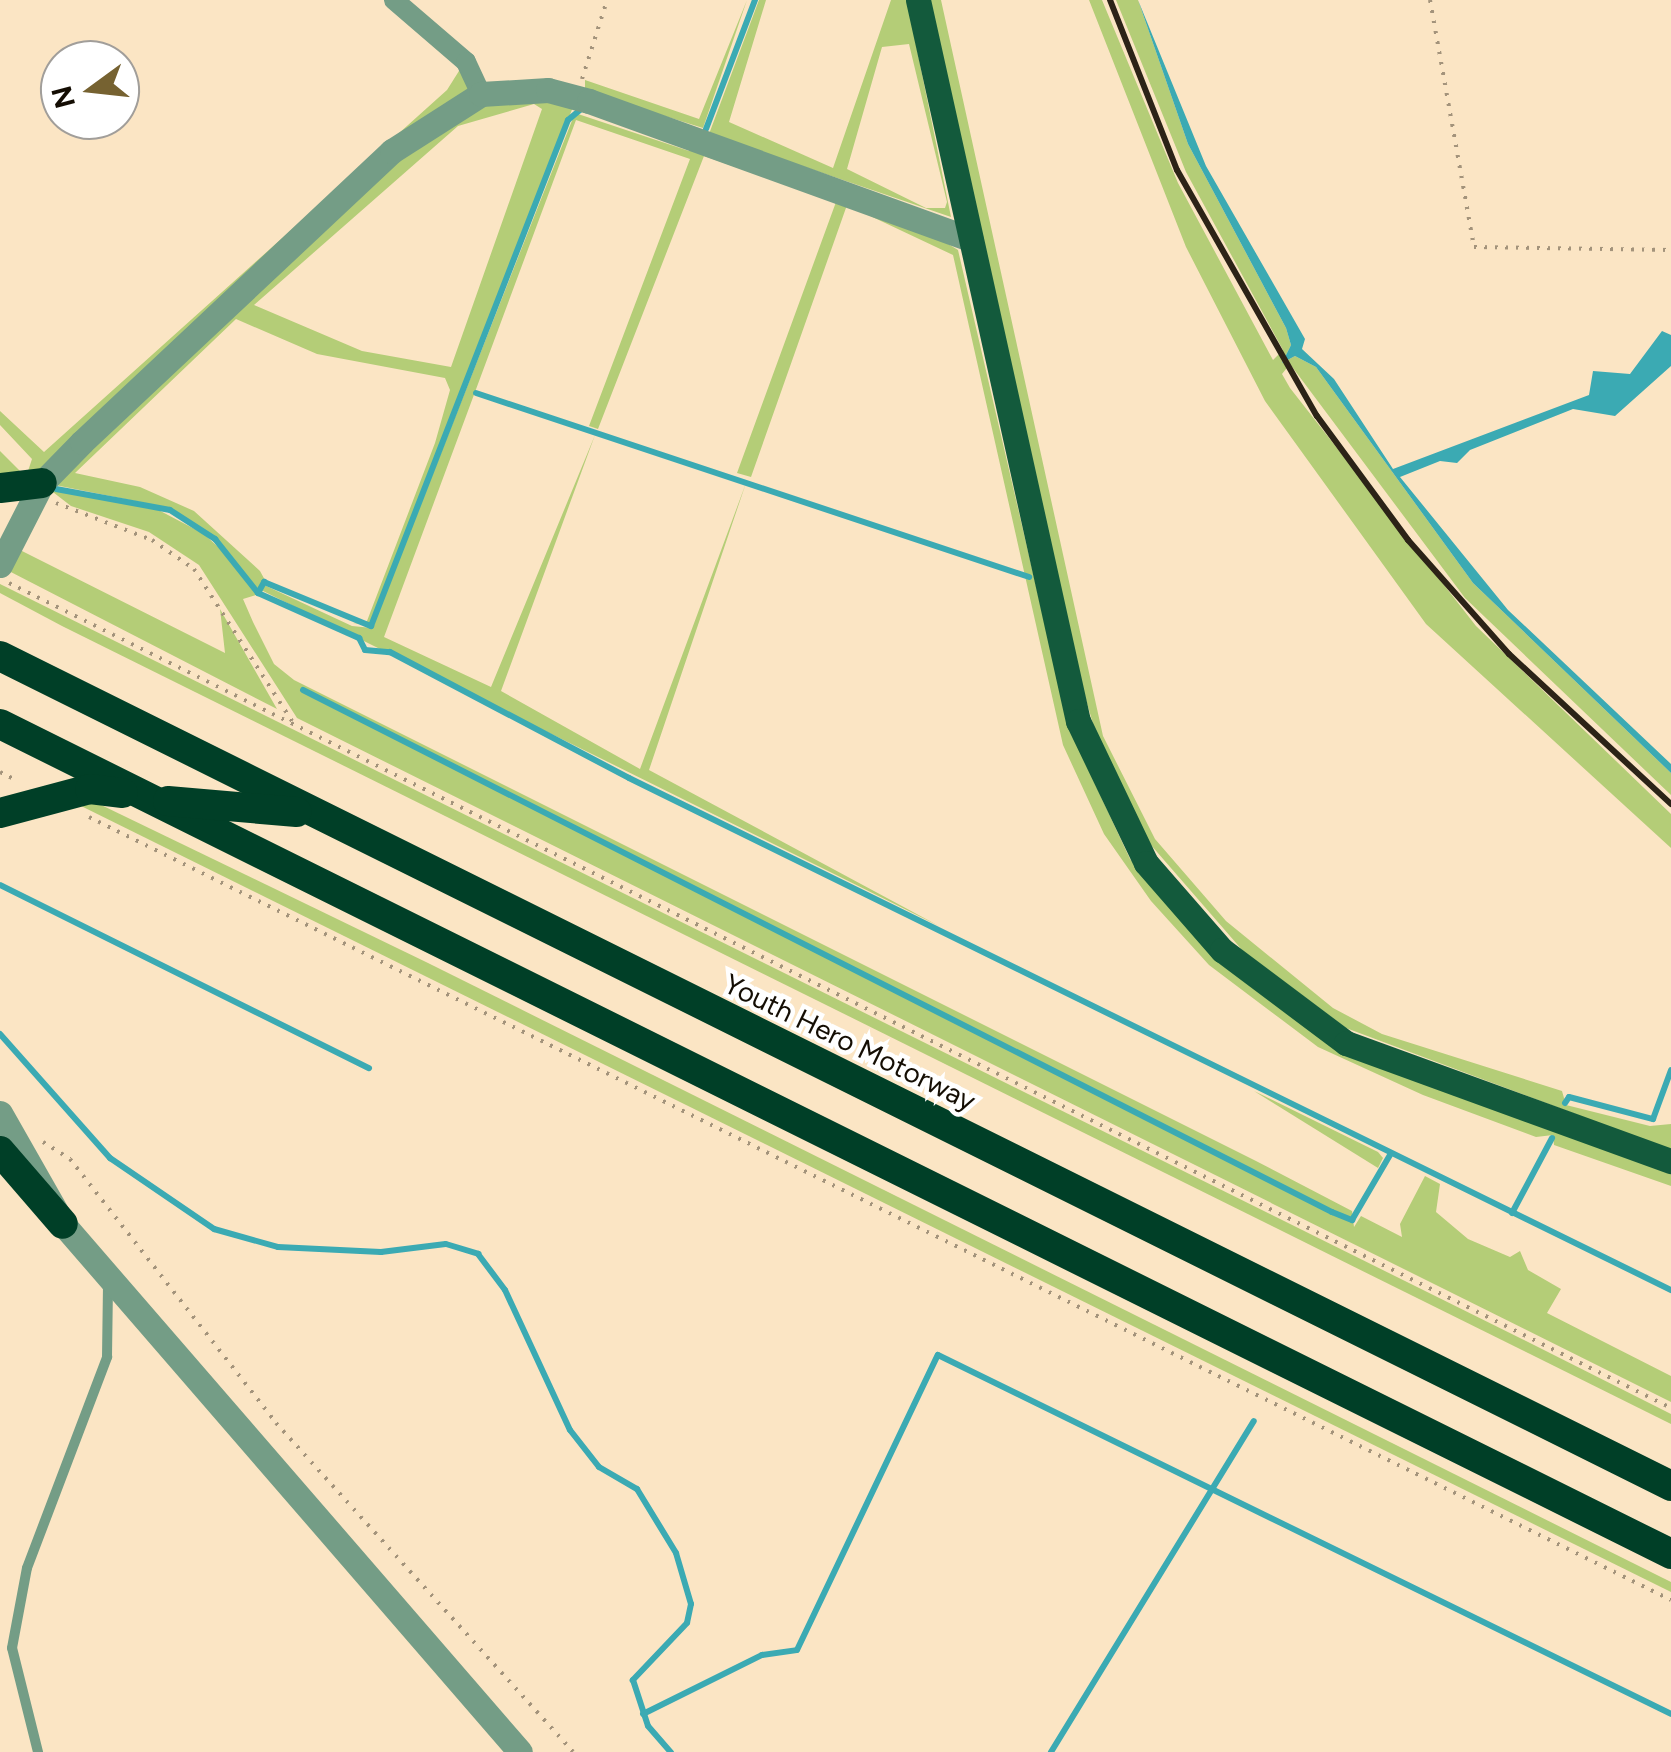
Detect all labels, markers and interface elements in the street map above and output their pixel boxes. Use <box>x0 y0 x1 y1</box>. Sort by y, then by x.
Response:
north arrow <box>40 40 140 140</box>
text: N <box>44 82 82 112</box>
street label: Youth Hero Motorway <box>719 966 981 1118</box>

